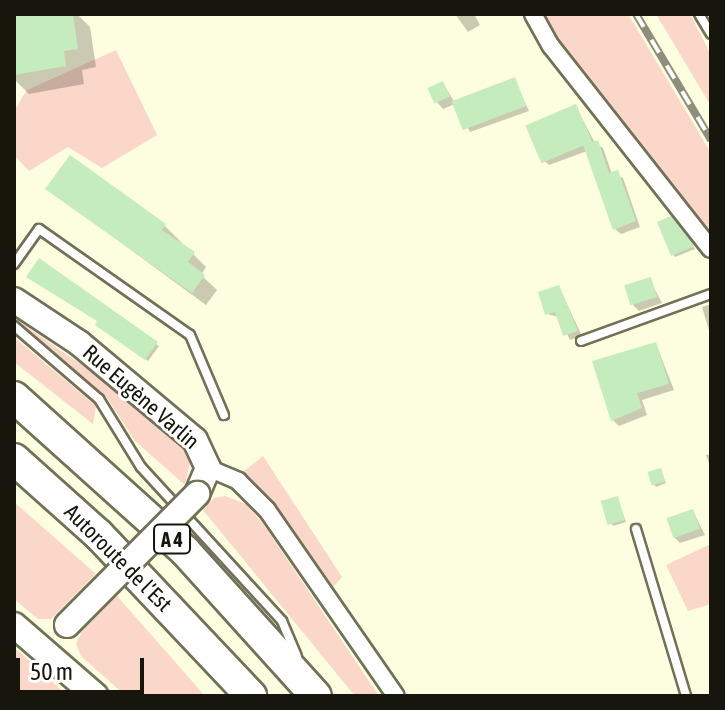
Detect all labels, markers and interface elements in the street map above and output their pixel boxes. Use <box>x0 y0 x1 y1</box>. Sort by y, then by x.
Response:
street label: Rue Eugène Varlin <box>77 339 205 455</box>
street label: Autoroute de l’Est <box>59 499 177 617</box>
road number: A 4 <box>152 523 192 555</box>
scale bar <box>20 642 148 692</box>
text: 50 m <box>30 658 73 685</box>

